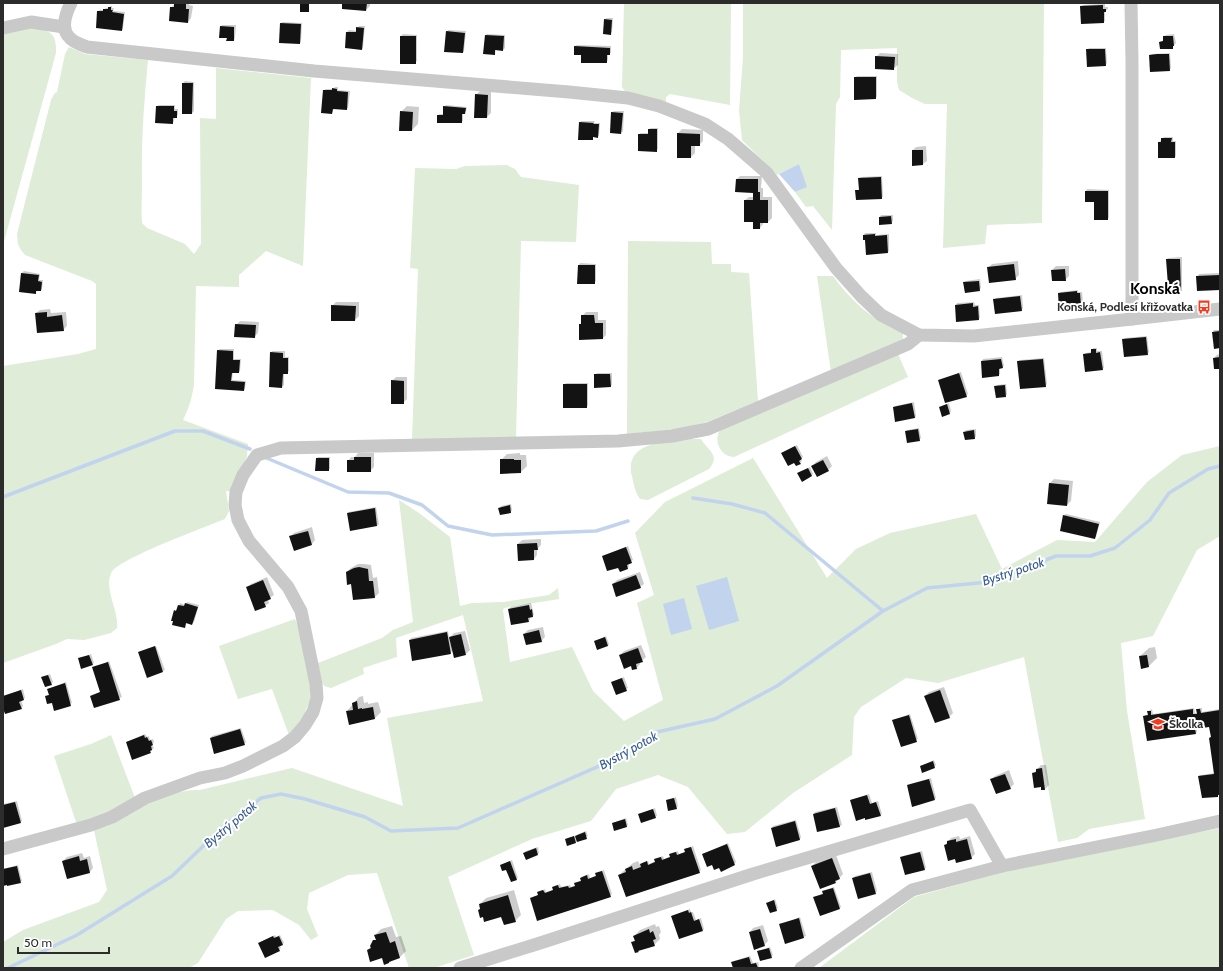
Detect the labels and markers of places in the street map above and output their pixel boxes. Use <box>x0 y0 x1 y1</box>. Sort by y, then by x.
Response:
place label: Konská, Podlesí křižovatka <box>1057 299 1193 314</box>
bus stop icon: Konská, Podlesí křižovatka <box>1196 299 1212 315</box>
school or university icon: Školka <box>1150 716 1166 732</box>
place label: Školka <box>1169 716 1203 731</box>

